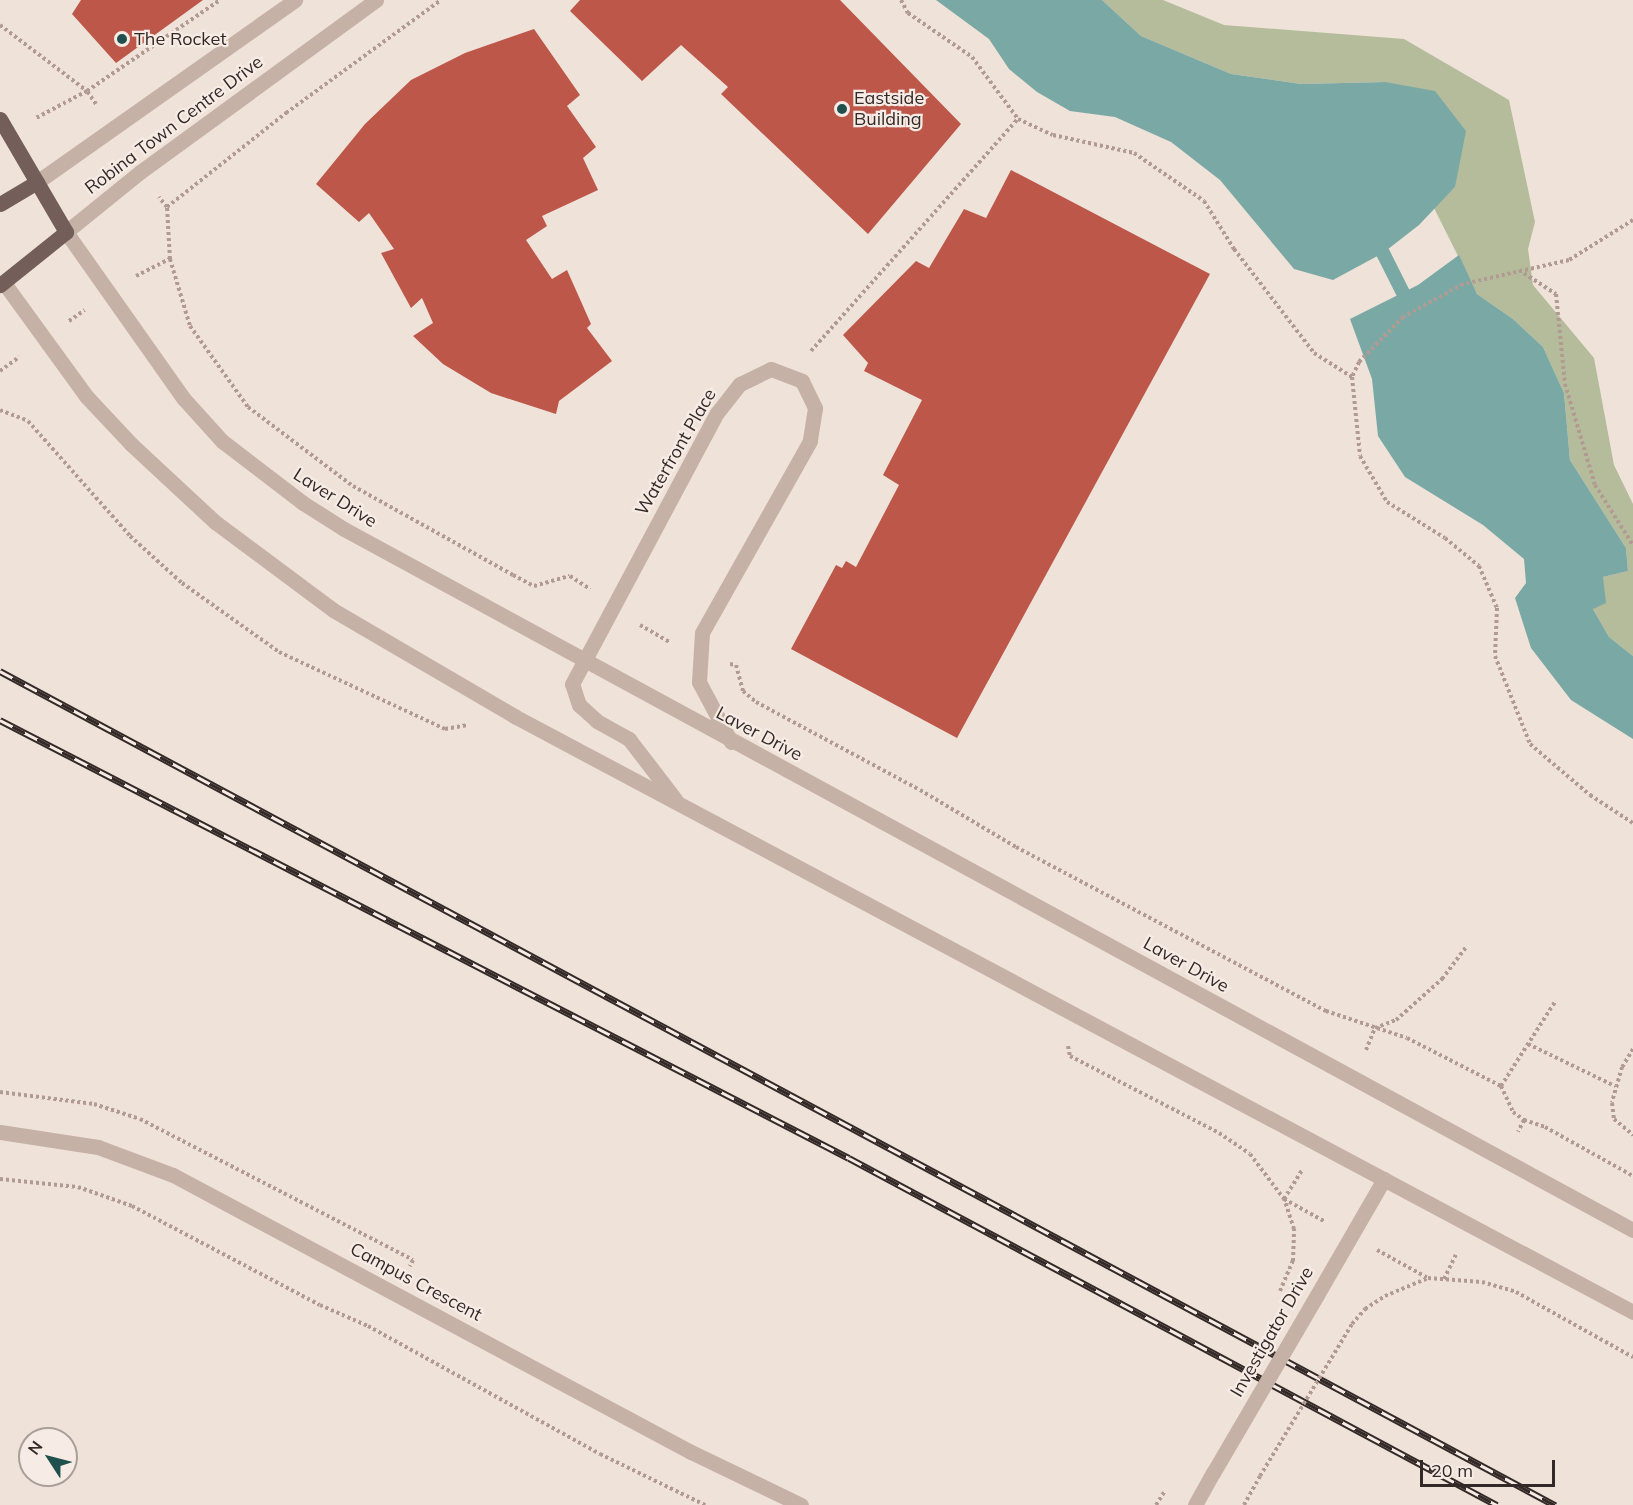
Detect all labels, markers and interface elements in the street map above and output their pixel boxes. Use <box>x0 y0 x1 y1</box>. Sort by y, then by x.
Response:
place label: The Rocket <box>134 28 226 50</box>
marker: The Rocket <box>115 32 129 46</box>
street label: Robina Town Centre Drive <box>81 51 267 199</box>
place label: Eastside Building <box>854 88 924 130</box>
marker: Eastside Building <box>835 102 849 116</box>
street label: Waterfront Place <box>631 385 721 519</box>
street label: Laver Drive <box>289 464 381 532</box>
street label: Laver Drive <box>712 702 806 766</box>
street label: Laver Drive <box>1139 933 1233 997</box>
street label: Campus Crescent <box>346 1238 486 1326</box>
street label: Investigator Drive <box>1226 1263 1318 1401</box>
north arrow <box>18 1427 78 1487</box>
text: N <box>23 1437 47 1458</box>
scale bar <box>1423 1448 1558 1486</box>
text: 20 m <box>1431 1459 1473 1482</box>

